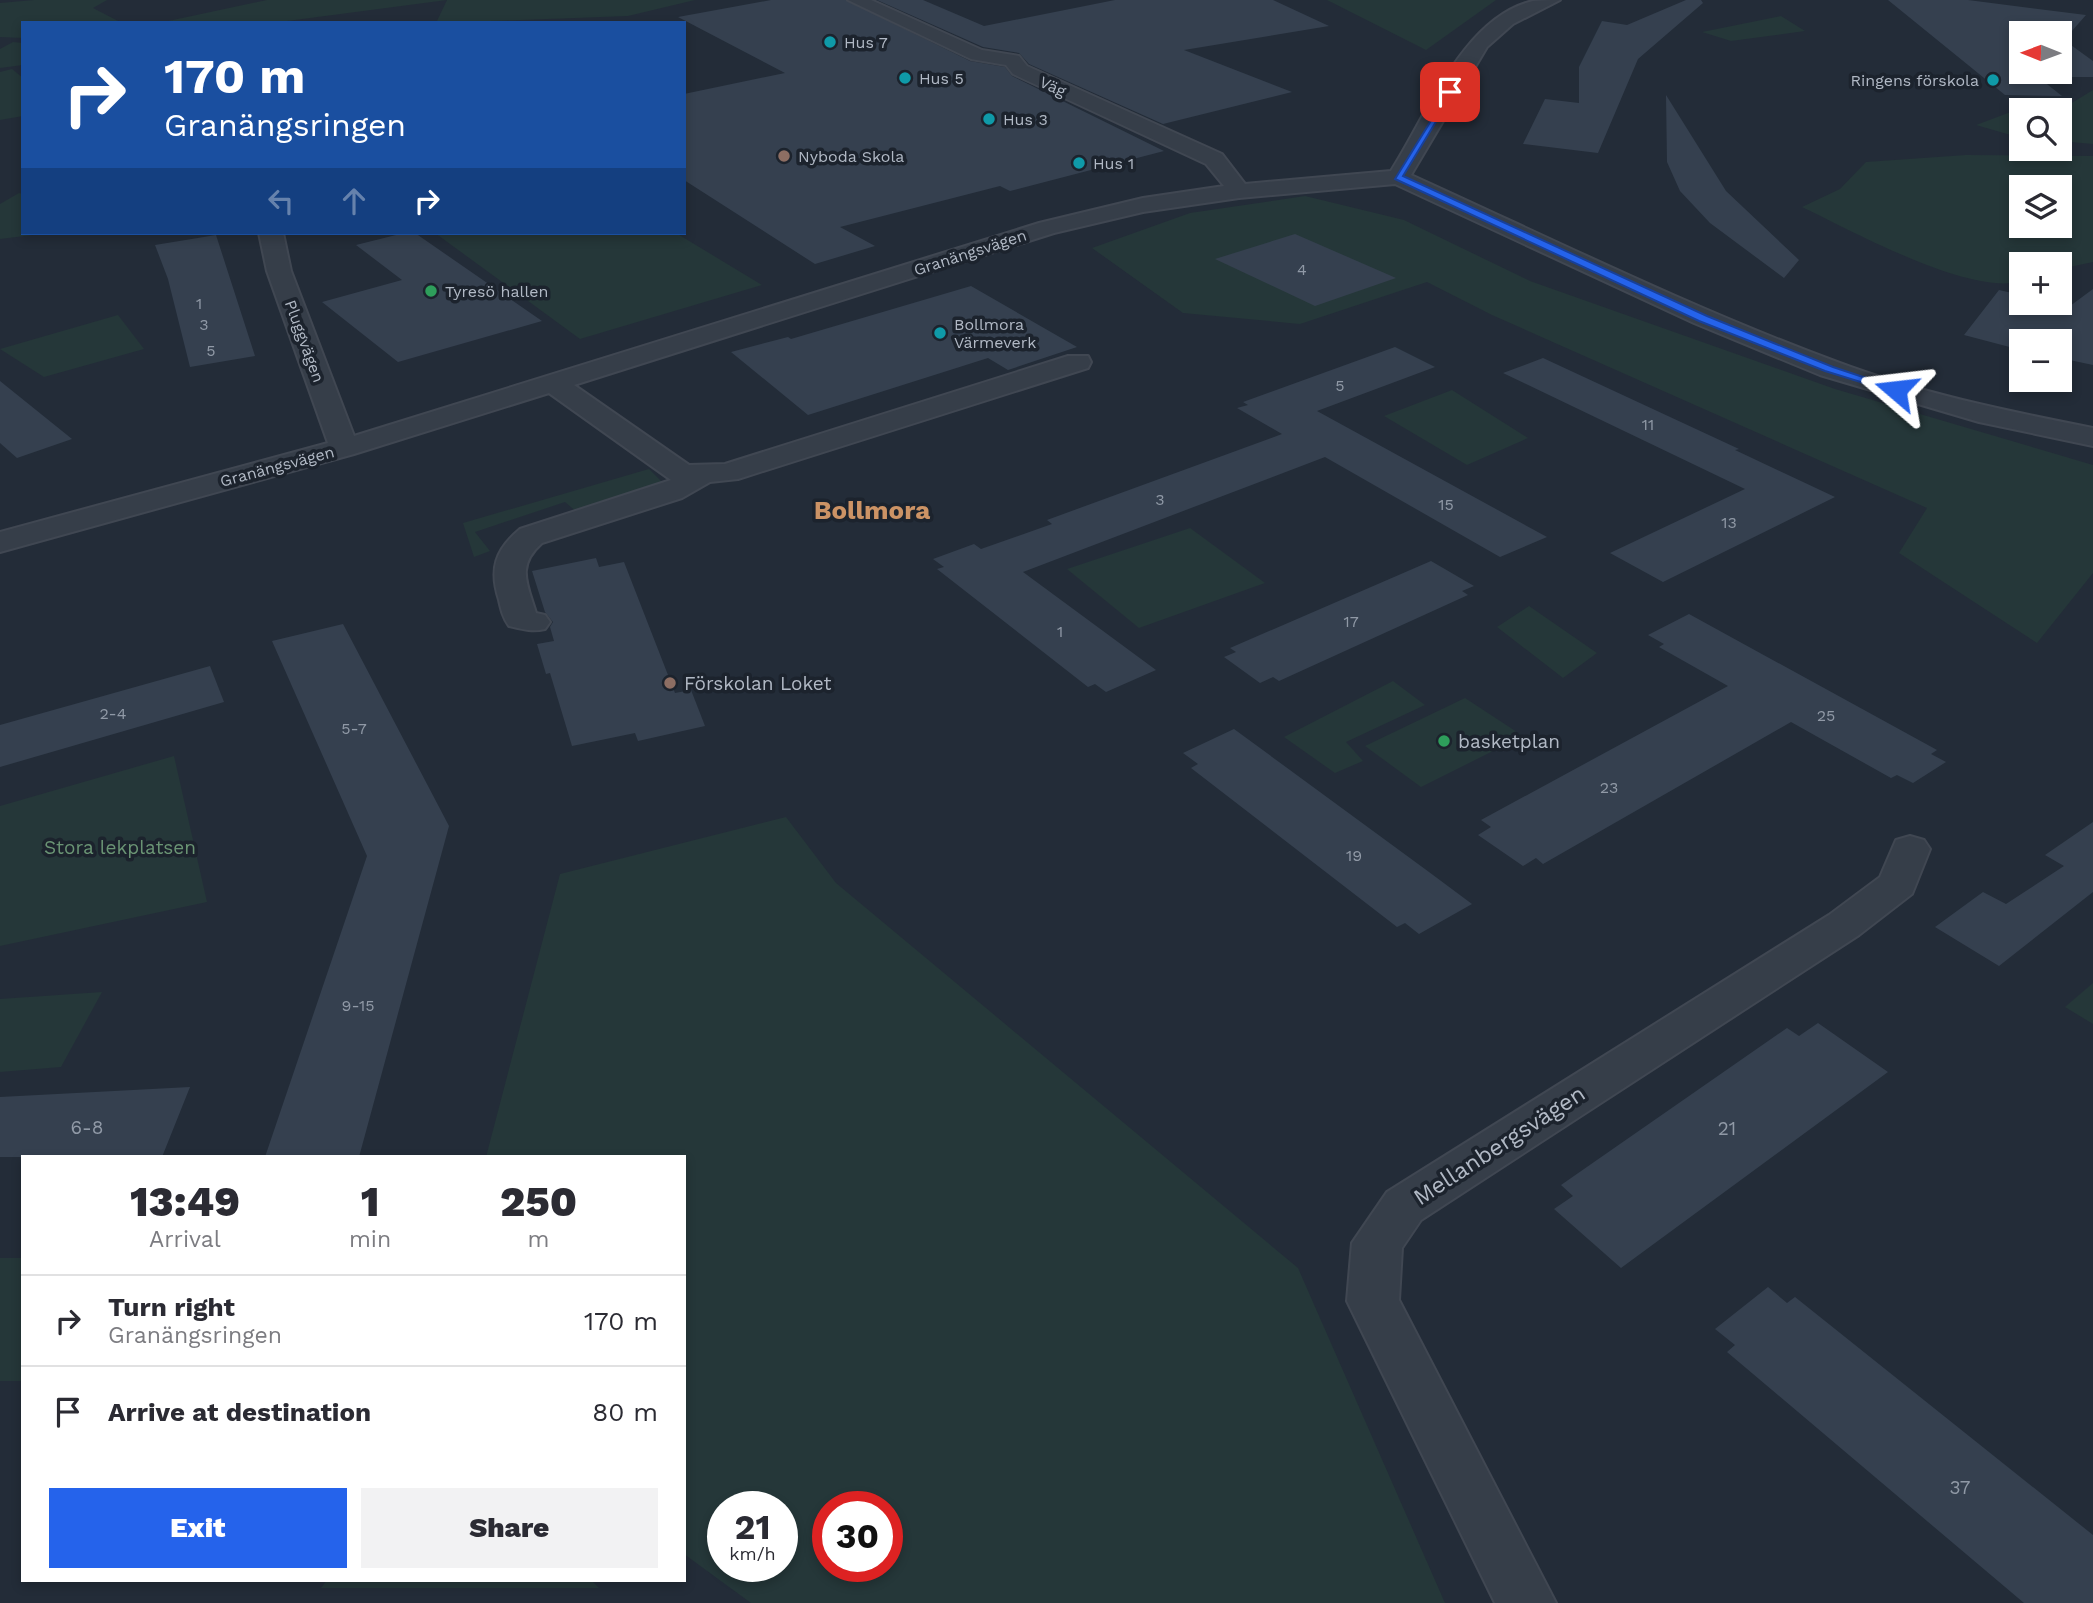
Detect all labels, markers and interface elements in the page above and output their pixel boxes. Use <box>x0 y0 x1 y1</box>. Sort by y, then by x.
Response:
north arrow <box>2009 21 2072 84</box>
map controls <box>2009 21 2072 392</box>
place label: Hus 7 <box>844 33 888 52</box>
marker: Hus 7 <box>822 34 838 50</box>
text: 170 m <box>164 47 305 105</box>
icon: right <box>49 49 140 140</box>
pin <box>1420 62 1480 122</box>
place label: Hus 5 <box>919 69 964 88</box>
marker: Hus 5 <box>897 70 913 86</box>
place label: Ringens förskola <box>1850 71 1979 90</box>
street label: Väg <box>1037 72 1069 101</box>
marker: Ringens förskola <box>1985 72 2001 88</box>
icon: arrive <box>1431 73 1469 111</box>
button: search <box>2009 98 2072 161</box>
text: Granängsringen <box>164 106 406 144</box>
place label: Hus 3 <box>1003 110 1048 129</box>
marker: Hus 3 <box>981 111 997 127</box>
place label: Nyboda Skola <box>798 147 904 166</box>
marker: Nyboda Skola <box>776 148 792 164</box>
place label: Hus 1 <box>1093 154 1134 173</box>
marker: Hus 1 <box>1071 155 1087 171</box>
button: layers <box>2009 175 2072 238</box>
icon: left <box>262 182 300 220</box>
icon: ahead <box>335 182 373 220</box>
icon: right <box>408 182 446 220</box>
street label: Granängsvägen <box>911 225 1029 280</box>
button: + <box>2009 252 2072 315</box>
house number: 4 <box>1297 260 1307 279</box>
place label: Tyresö hallen <box>445 282 548 301</box>
marker: Tyresö hallen <box>423 283 439 299</box>
house number: 1 <box>196 294 202 313</box>
street label: Pluggvägen <box>281 297 328 385</box>
house number: 3 <box>199 315 209 334</box>
place label: Bollmora Värmeverk <box>954 315 1036 352</box>
marker: Bollmora Värmeverk <box>932 325 948 341</box>
button: − <box>2009 329 2072 392</box>
house number: 5 <box>206 341 216 360</box>
position arrow <box>1859 353 1933 427</box>
house number: 5 <box>1335 376 1345 395</box>
house number: 11 <box>1642 415 1654 434</box>
street label: Granängsvägen <box>218 442 336 491</box>
house number: 3 <box>1155 490 1165 509</box>
district label: Bollmora <box>814 495 930 525</box>
house number: 15 <box>1438 495 1454 514</box>
house number: 13 <box>1721 513 1737 532</box>
house number: 17 <box>1343 612 1359 631</box>
house number: 1 <box>1057 622 1063 641</box>
place label: Förskolan Loket <box>684 672 832 695</box>
marker: Förskolan Loket <box>662 675 678 691</box>
house number: 2-4 <box>100 704 127 723</box>
house number: 25 <box>1817 706 1835 725</box>
house number: 5-7 <box>341 719 367 738</box>
place label: basketplan <box>1458 730 1560 753</box>
marker: basketplan <box>1436 733 1452 749</box>
house number: 23 <box>1600 778 1618 797</box>
park label: Stora lekplatsen <box>44 836 196 859</box>
house number: 19 <box>1346 846 1362 865</box>
house number: 9-15 <box>342 996 374 1015</box>
street label: Mellanbergsvägen <box>1408 1080 1590 1211</box>
house number: 6-8 <box>71 1116 103 1139</box>
house number: 21 <box>1718 1117 1736 1140</box>
text: 13:49 <box>130 1177 240 1226</box>
text: 1 <box>361 1177 379 1226</box>
text: 250 <box>500 1177 577 1226</box>
text: Arrival <box>149 1226 221 1253</box>
text: min <box>349 1226 391 1253</box>
text: m <box>528 1226 550 1253</box>
text: Turn right <box>108 1292 235 1322</box>
icon: right <box>49 1302 87 1340</box>
text: 170 m <box>584 1306 658 1336</box>
text: Granängsringen <box>108 1322 282 1349</box>
icon: arrive <box>49 1393 87 1431</box>
text: Arrive at destination <box>108 1397 371 1427</box>
text: 80 m <box>592 1397 658 1427</box>
house number: 37 <box>1950 1476 1970 1499</box>
button: Exit <box>49 1488 347 1568</box>
button: Share <box>361 1488 658 1568</box>
speed limit sign: 30 <box>812 1491 903 1582</box>
text: 21 <box>735 1506 770 1548</box>
text: km/h <box>729 1543 776 1564</box>

